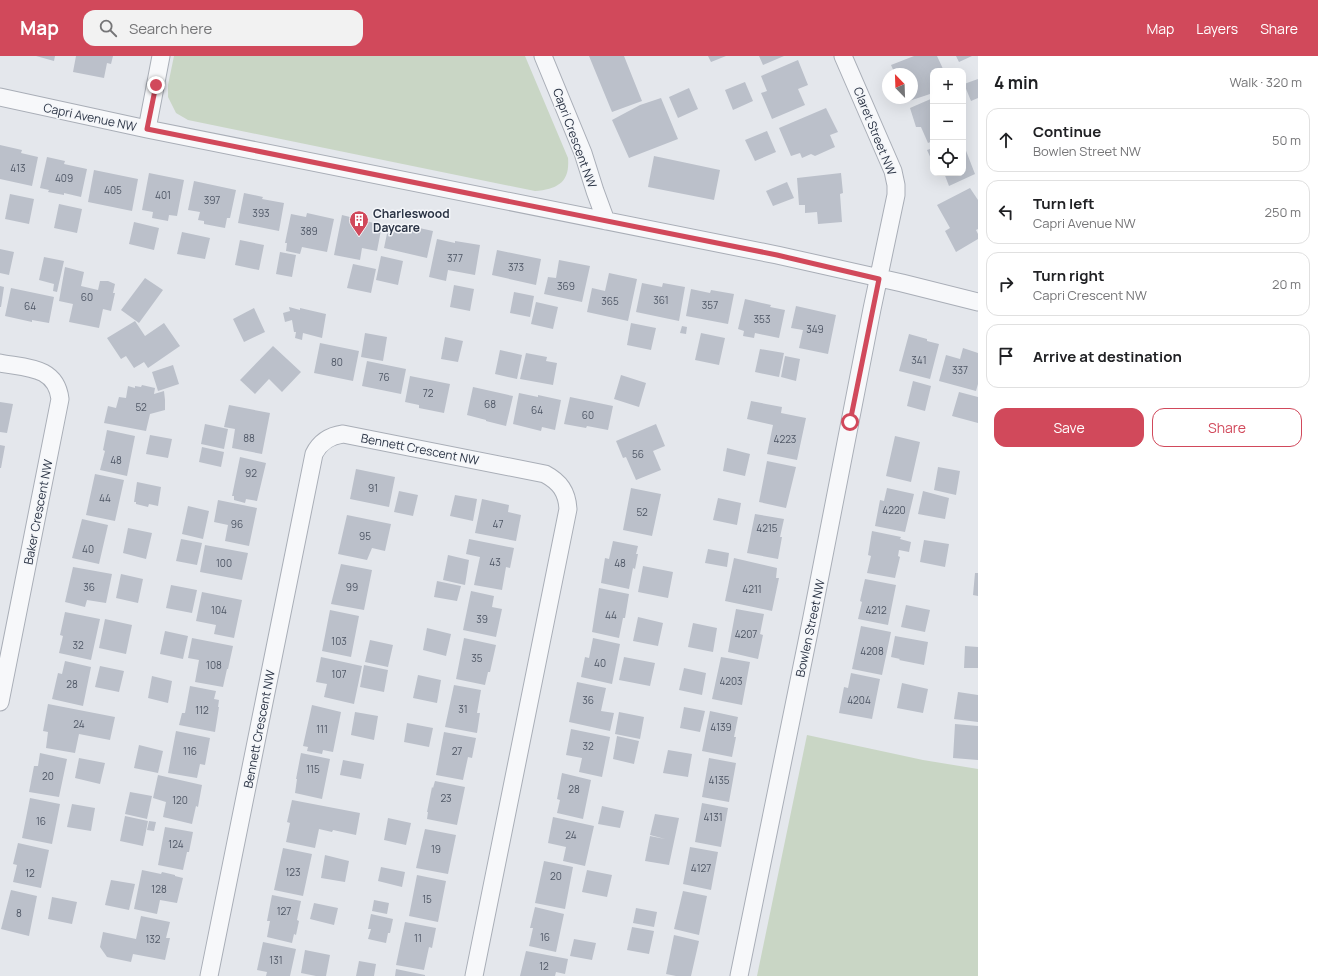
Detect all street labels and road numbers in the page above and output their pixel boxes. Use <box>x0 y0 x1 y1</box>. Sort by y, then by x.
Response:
street label: Claret Street NW <box>850 84 901 178</box>
street label: Capri Crescent NW <box>549 86 601 191</box>
street label: Capri Avenue NW <box>42 99 139 135</box>
street label: Bennett Crescent NW <box>360 429 481 469</box>
street label: Baker Crescent NW <box>19 457 57 566</box>
street label: Bowlen Street NW <box>791 577 829 679</box>
street label: Bennett Crescent NW <box>239 668 279 789</box>

